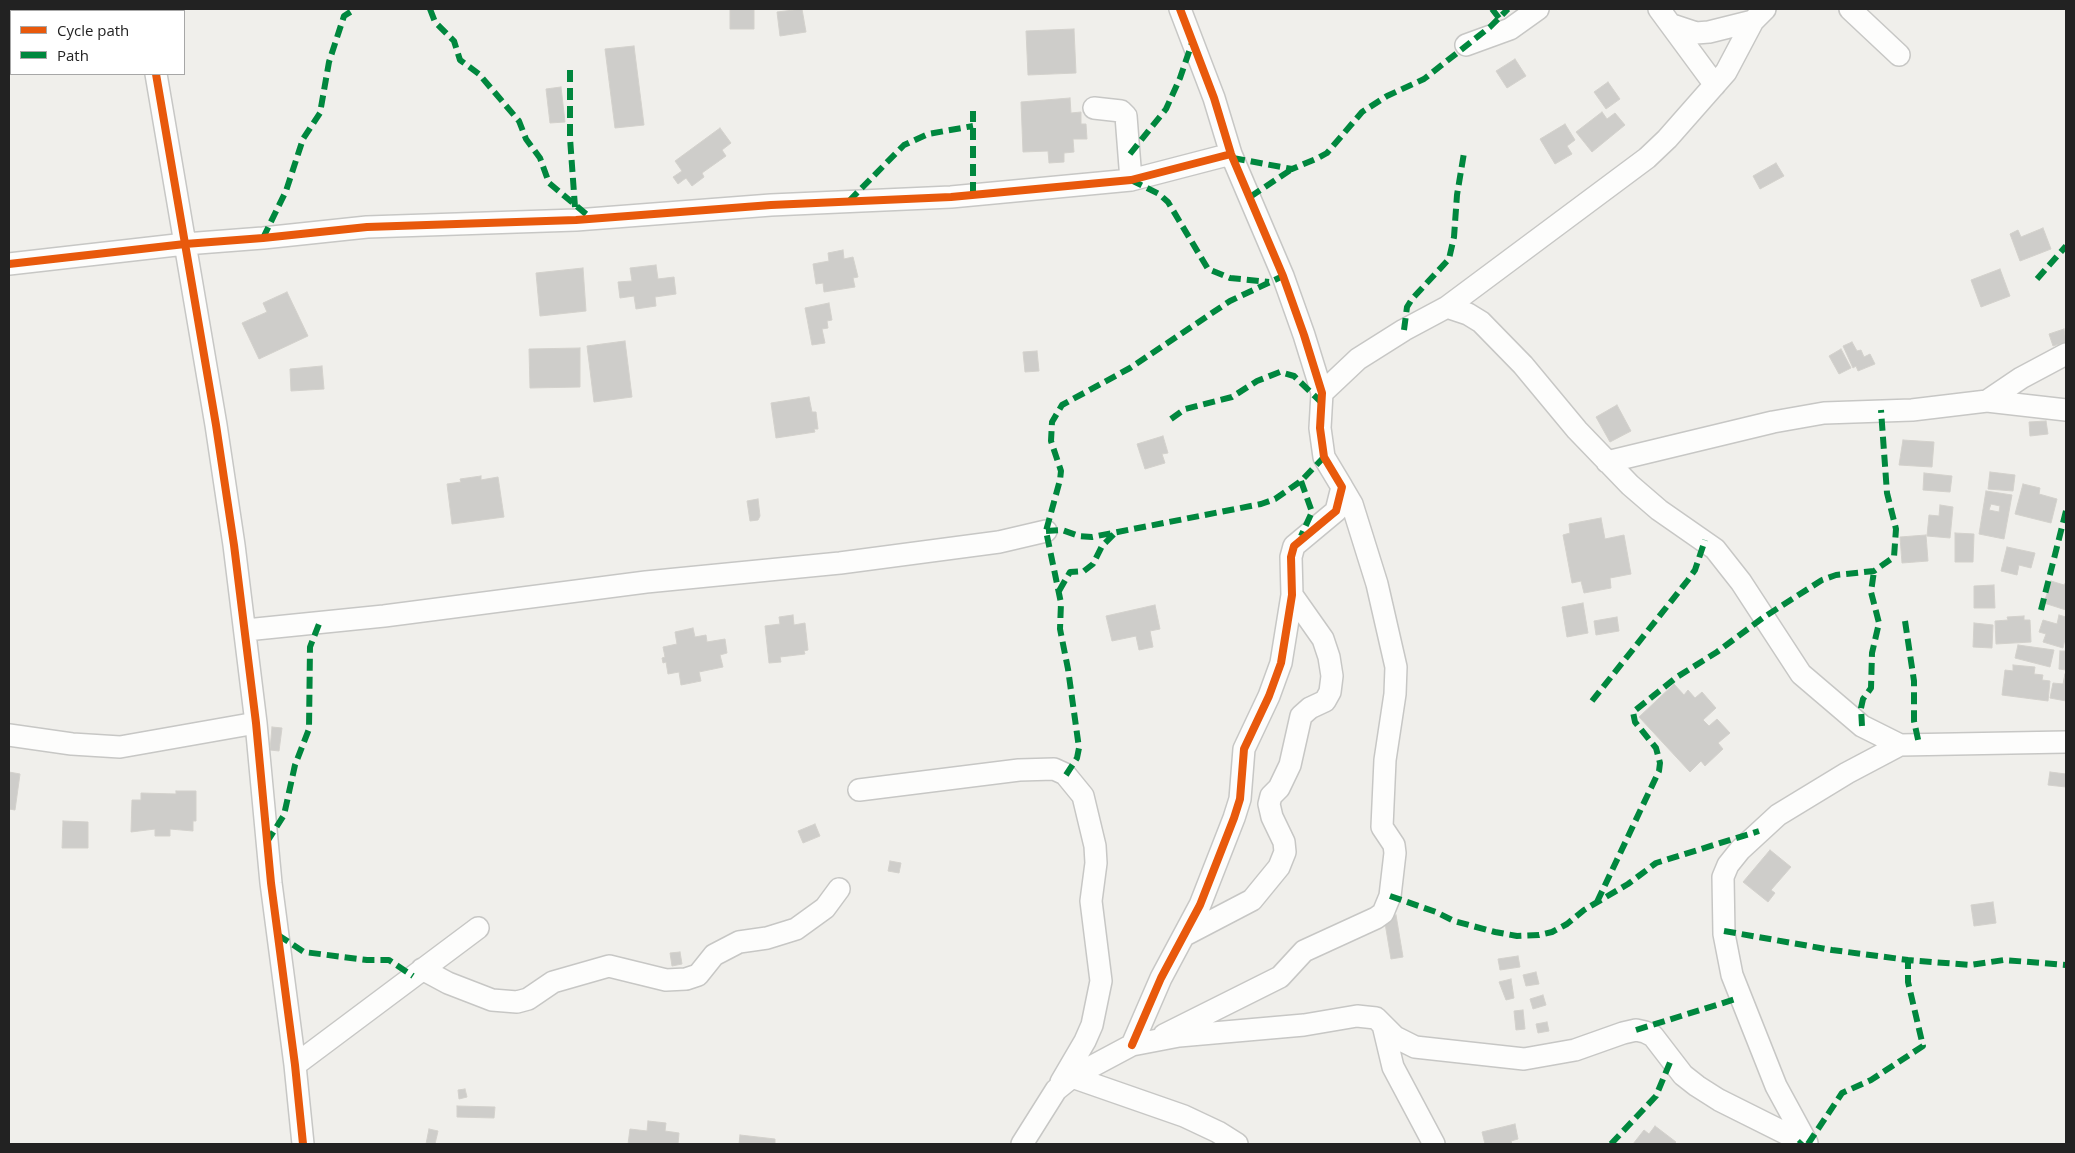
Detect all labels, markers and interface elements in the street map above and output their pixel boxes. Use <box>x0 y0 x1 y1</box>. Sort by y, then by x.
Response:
legend <box>10 10 185 75</box>
text: Cycle path <box>57 20 129 40</box>
text: Path <box>57 45 89 65</box>

